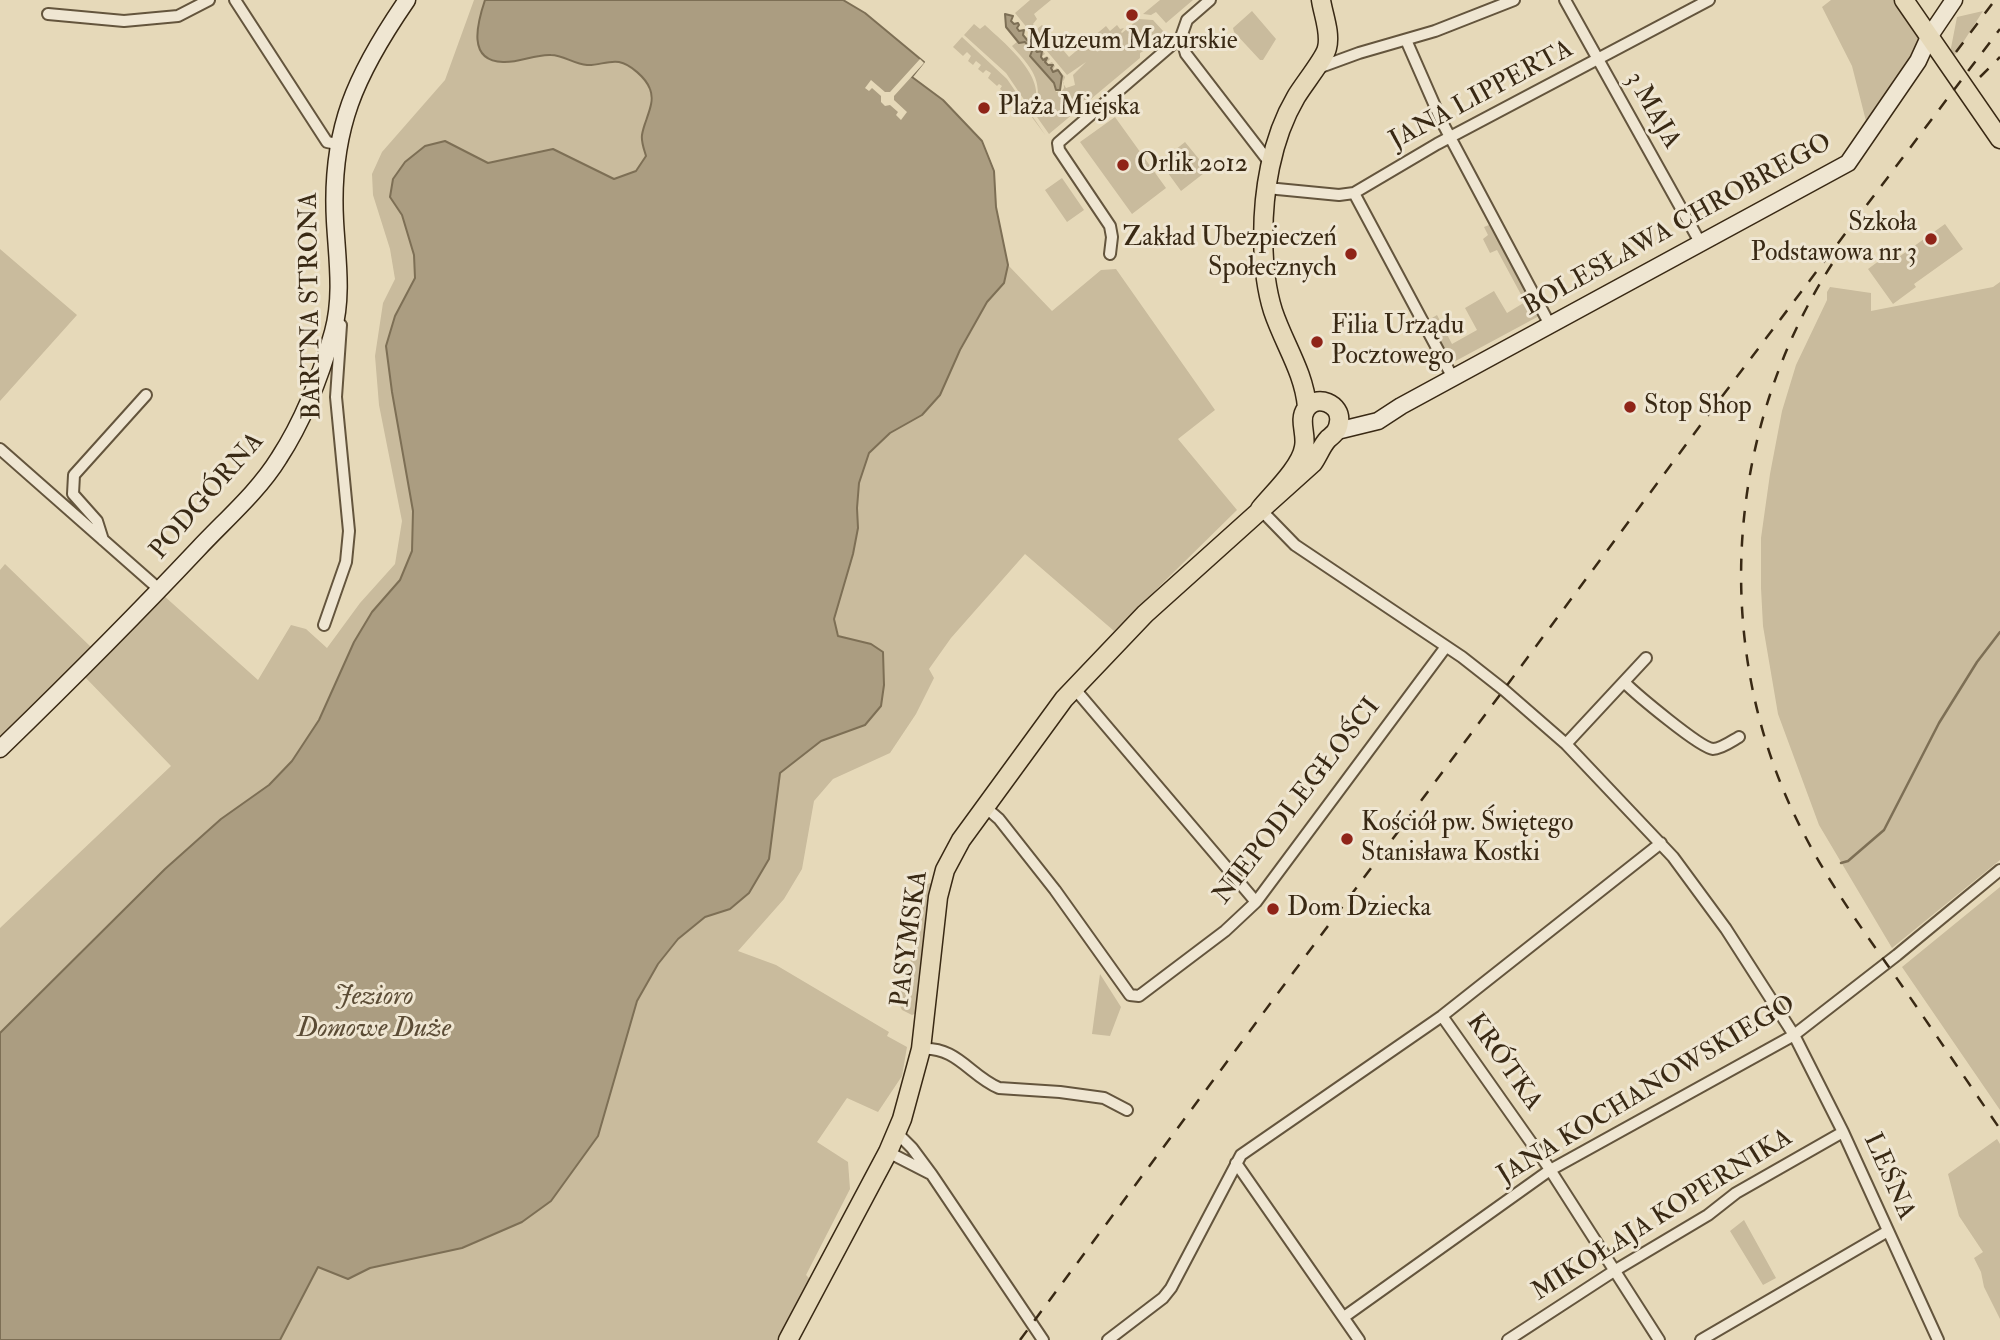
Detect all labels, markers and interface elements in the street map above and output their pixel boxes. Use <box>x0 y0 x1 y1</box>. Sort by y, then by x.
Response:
marker: Muzeum Mazurskie <box>1124 7 1140 23</box>
place label: Muzeum Mazurskie <box>1026 26 1238 58</box>
street label: JANA LIPPERTA <box>1385 34 1579 158</box>
street label: 3 MAJA <box>1618 67 1686 155</box>
place label: Plaża Miejska <box>998 92 1140 124</box>
marker: Plaża Miejska <box>976 100 992 116</box>
street label: BOLESŁAWA CHROBREGO <box>1518 128 1838 324</box>
place label: Orlik 2012 <box>1137 149 1248 181</box>
marker: Orlik 2012 <box>1115 157 1131 173</box>
street label: BARTNA STRONA <box>294 192 330 420</box>
place label: Szkoła Podstawowa nr 3 <box>1751 208 1917 270</box>
place label: Zakład Ubezpieczeń Społecznych <box>1123 223 1337 284</box>
marker: Szkoła Podstawowa nr 3 <box>1923 231 1939 247</box>
marker: Zakład Ubezpieczeń Społecznych <box>1343 246 1359 262</box>
place label: Filia Urządu Pocztowego <box>1331 311 1464 372</box>
marker: Filia Urządu Pocztowego <box>1309 334 1325 350</box>
place label: Stop Shop <box>1644 391 1752 423</box>
marker: Stop Shop <box>1622 399 1638 415</box>
street label: PODGÓRNA <box>144 427 272 567</box>
street label: NIEPODLEGŁOŚCI <box>1208 693 1388 911</box>
place label: Kościół pw. Świętego Stanisława Kostki <box>1361 808 1573 870</box>
marker: Kościół pw. Świętego Stanisława Kostki <box>1339 831 1355 847</box>
street label: PASYMSKA <box>886 869 936 1009</box>
place label: Dom Dziecka <box>1287 893 1431 925</box>
marker: Dom Dziecka <box>1265 901 1281 917</box>
water label: Jezioro Domowe Duże <box>297 981 451 1047</box>
street label: JANA KOCHANOWSKIEGO <box>1492 990 1802 1192</box>
street label: KRÓTKA <box>1458 1008 1548 1118</box>
street label: MIKOŁAJA KOPERNIKA <box>1527 1123 1799 1309</box>
street label: LEŚNA <box>1855 1129 1921 1225</box>

